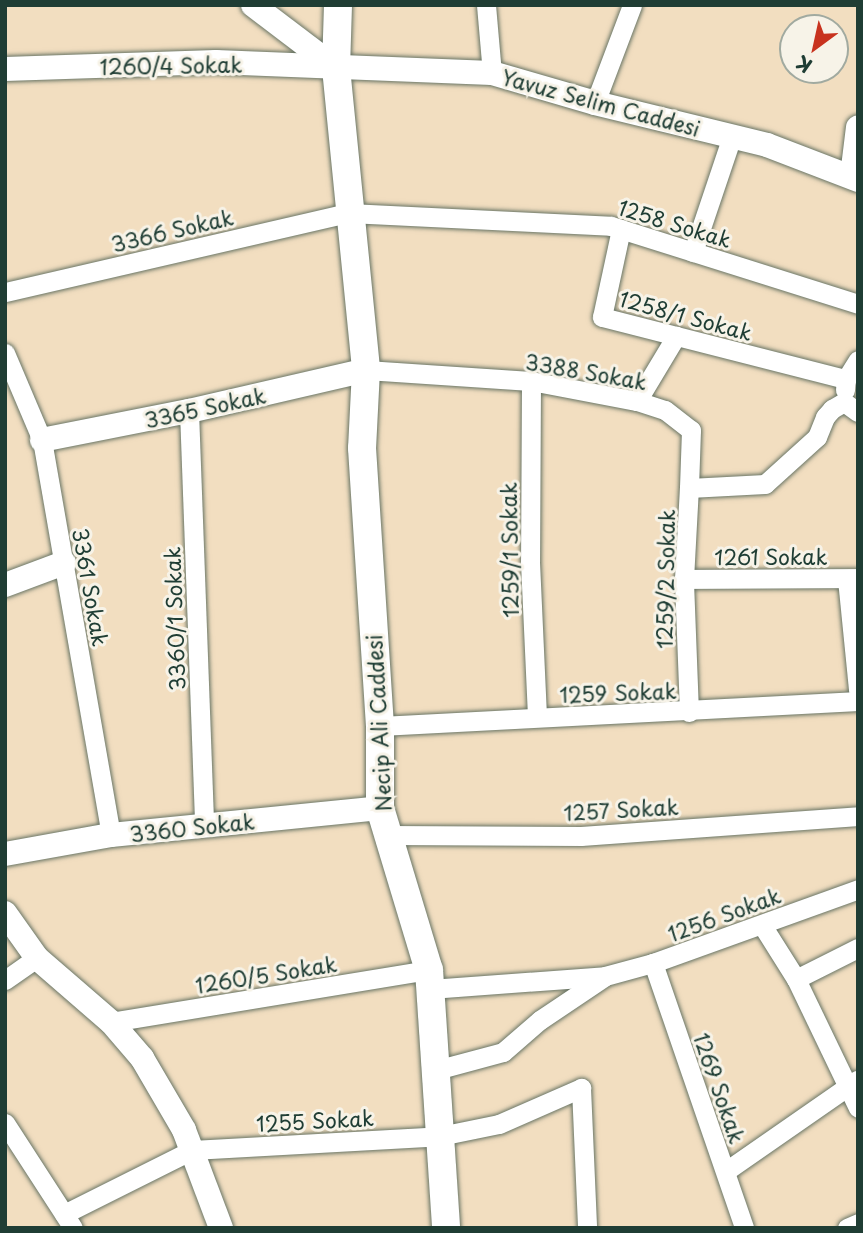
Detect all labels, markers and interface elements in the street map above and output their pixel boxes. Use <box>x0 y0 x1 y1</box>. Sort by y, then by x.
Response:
north arrow <box>779 14 849 84</box>
text: K <box>790 49 817 80</box>
street label: 1260/4 Sokak <box>99 51 243 79</box>
street label: Yavuz Selim Caddesi <box>499 63 703 141</box>
street label: 1258 Sokak <box>614 193 736 253</box>
street label: 3366 Sokak <box>107 203 237 257</box>
street label: 1258/1 Sokak <box>616 285 756 345</box>
street label: 3388 Sokak <box>523 348 649 394</box>
street label: 3365 Sokak <box>141 382 269 432</box>
street label: 1259/1 Sokak <box>495 481 523 619</box>
street label: 1259/2 Sokak <box>651 508 679 650</box>
street label: 3361 Sokak <box>68 526 114 648</box>
street label: 1261 Sokak <box>713 543 829 569</box>
street label: 3360/1 Sokak <box>159 546 189 692</box>
street label: Necip Ali Caddesi <box>361 634 395 812</box>
street label: 1259 Sokak <box>558 677 678 707</box>
street label: 1257 Sokak <box>561 793 681 825</box>
street label: 3360 Sokak <box>127 808 257 846</box>
street label: 1256 Sokak <box>664 882 784 946</box>
street label: 1260/5 Sokak <box>193 950 339 998</box>
street label: 1269 Sokak <box>689 1028 751 1148</box>
street label: 1255 Sokak <box>255 1104 375 1136</box>

